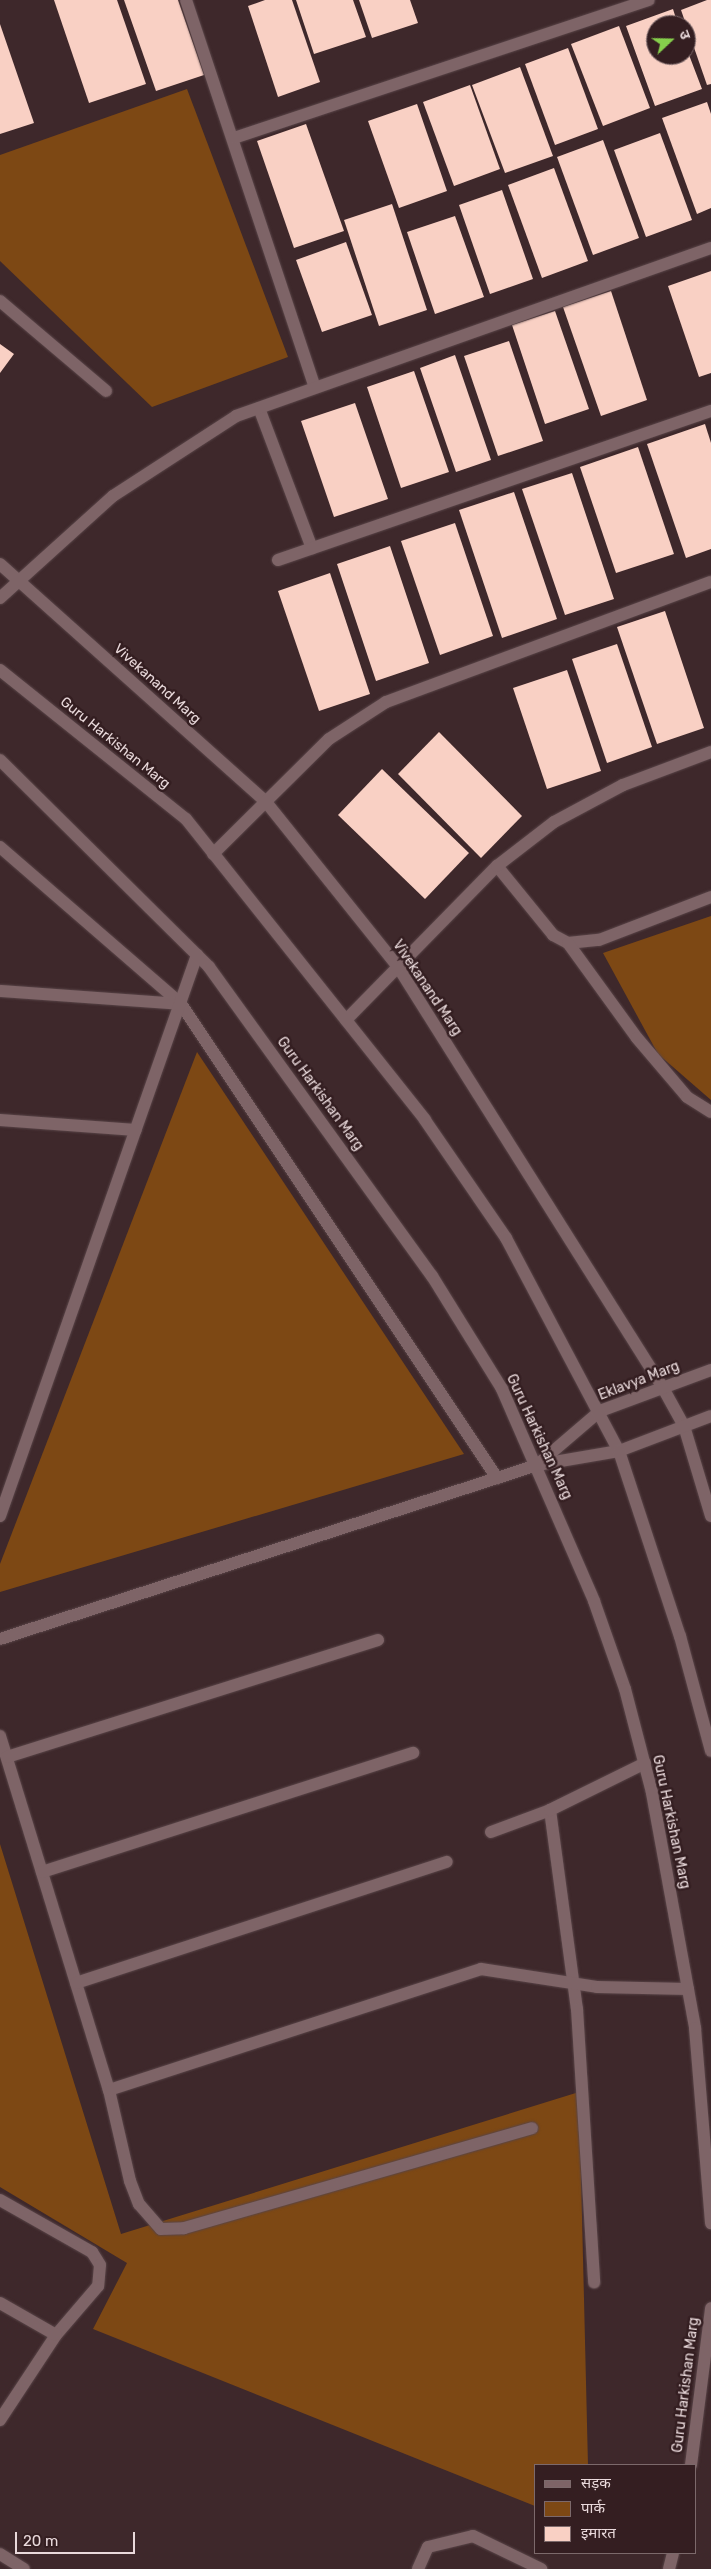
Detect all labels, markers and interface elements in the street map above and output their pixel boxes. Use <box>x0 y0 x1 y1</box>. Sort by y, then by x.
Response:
north arrow <box>646 15 696 65</box>
text: उ <box>675 28 694 42</box>
street label: Vivekanand Marg <box>110 640 204 728</box>
street label: Guru Harkishan Marg <box>57 694 173 792</box>
street label: Vivekanand Marg <box>389 937 465 1039</box>
street label: Guru Harkishan Marg <box>273 1034 367 1154</box>
street label: Eklavya Marg <box>596 1358 682 1404</box>
street label: Guru Harkishan Marg <box>503 1372 575 1502</box>
street label: Guru Harkishan Marg <box>649 1754 693 1890</box>
street label: Guru Harkishan Marg <box>669 2316 703 2454</box>
legend <box>534 2464 696 2554</box>
text: सड़क <box>581 2474 611 2492</box>
text: पार्क <box>581 2499 605 2517</box>
scale bar <box>18 2522 138 2554</box>
text: इमारत <box>581 2524 616 2542</box>
text: 20 m <box>23 2532 58 2550</box>

